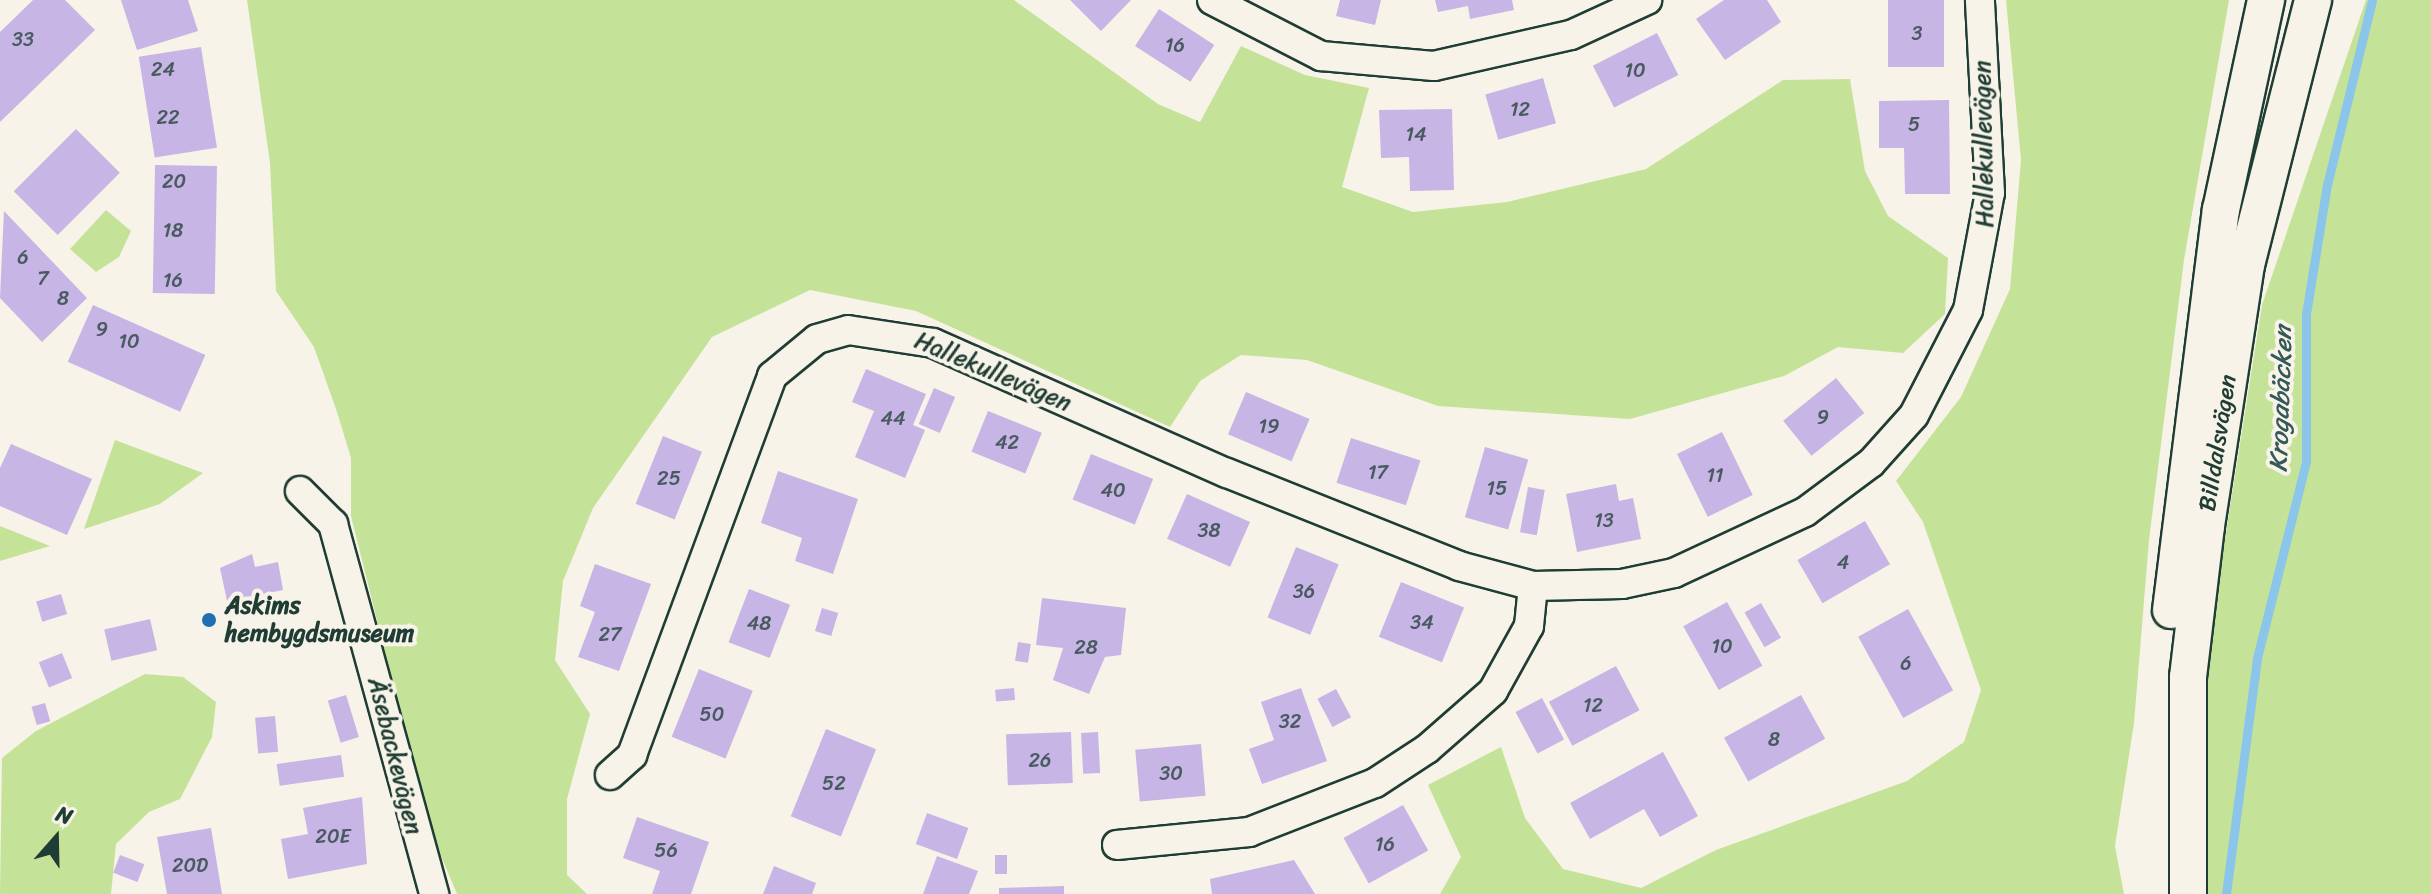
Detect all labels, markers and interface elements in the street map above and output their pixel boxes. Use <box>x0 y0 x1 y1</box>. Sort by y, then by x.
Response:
house number: 3 <box>1912 21 1922 45</box>
house number: 33 <box>12 27 34 51</box>
house number: 16 <box>1165 33 1185 57</box>
house number: 24 <box>151 57 175 81</box>
house number: 10 <box>1624 58 1646 82</box>
street label: Hallekullevägen <box>1968 60 2000 228</box>
house number: 12 <box>1510 97 1530 121</box>
house number: 22 <box>156 105 180 129</box>
house number: 5 <box>1908 112 1920 136</box>
house number: 14 <box>1405 122 1427 146</box>
house number: 20 <box>162 169 186 193</box>
house number: 18 <box>163 218 183 242</box>
house number: 6 <box>17 245 29 269</box>
house number: 7 <box>37 266 49 290</box>
house number: 16 <box>163 268 183 292</box>
house number: 8 <box>57 286 69 310</box>
house number: 9 <box>96 317 108 341</box>
water label: Krogabäcken <box>2263 325 2299 473</box>
street label: Hallekullevägen <box>910 326 1076 418</box>
house number: 10 <box>118 329 140 353</box>
street label: Billdalsvägen <box>2193 373 2243 513</box>
house number: 9 <box>1817 405 1829 429</box>
house number: 44 <box>881 406 905 430</box>
house number: 19 <box>1259 414 1279 438</box>
house number: 42 <box>995 430 1019 454</box>
house number: 17 <box>1368 460 1388 484</box>
house number: 11 <box>1706 463 1724 487</box>
house number: 25 <box>657 466 681 490</box>
house number: 15 <box>1487 476 1507 500</box>
house number: 40 <box>1100 478 1126 502</box>
house number: 13 <box>1594 508 1614 532</box>
house number: 38 <box>1197 518 1221 542</box>
house number: 4 <box>1837 550 1849 574</box>
house number: 36 <box>1293 579 1315 603</box>
place label: Askims hembygdsmuseum <box>225 592 414 648</box>
house number: 34 <box>1410 610 1434 634</box>
marker: Askims hembygdsmuseum <box>200 611 218 629</box>
house number: 48 <box>747 611 771 635</box>
house number: 27 <box>599 622 621 646</box>
house number: 10 <box>1711 634 1733 658</box>
house number: 28 <box>1074 635 1098 659</box>
house number: 6 <box>1900 651 1912 675</box>
street label: Äsebackevägen <box>362 674 428 838</box>
house number: 12 <box>1583 693 1603 717</box>
house number: 50 <box>700 702 724 726</box>
house number: 32 <box>1279 709 1301 733</box>
house number: 8 <box>1768 727 1780 751</box>
house number: 26 <box>1029 748 1051 772</box>
house number: 30 <box>1159 761 1183 785</box>
house number: 52 <box>822 771 846 795</box>
text: N <box>51 794 78 836</box>
north arrow <box>16 798 96 878</box>
house number: 20E <box>315 824 351 848</box>
house number: 16 <box>1375 832 1395 856</box>
house number: 56 <box>654 838 678 862</box>
house number: 20D <box>172 853 208 877</box>

